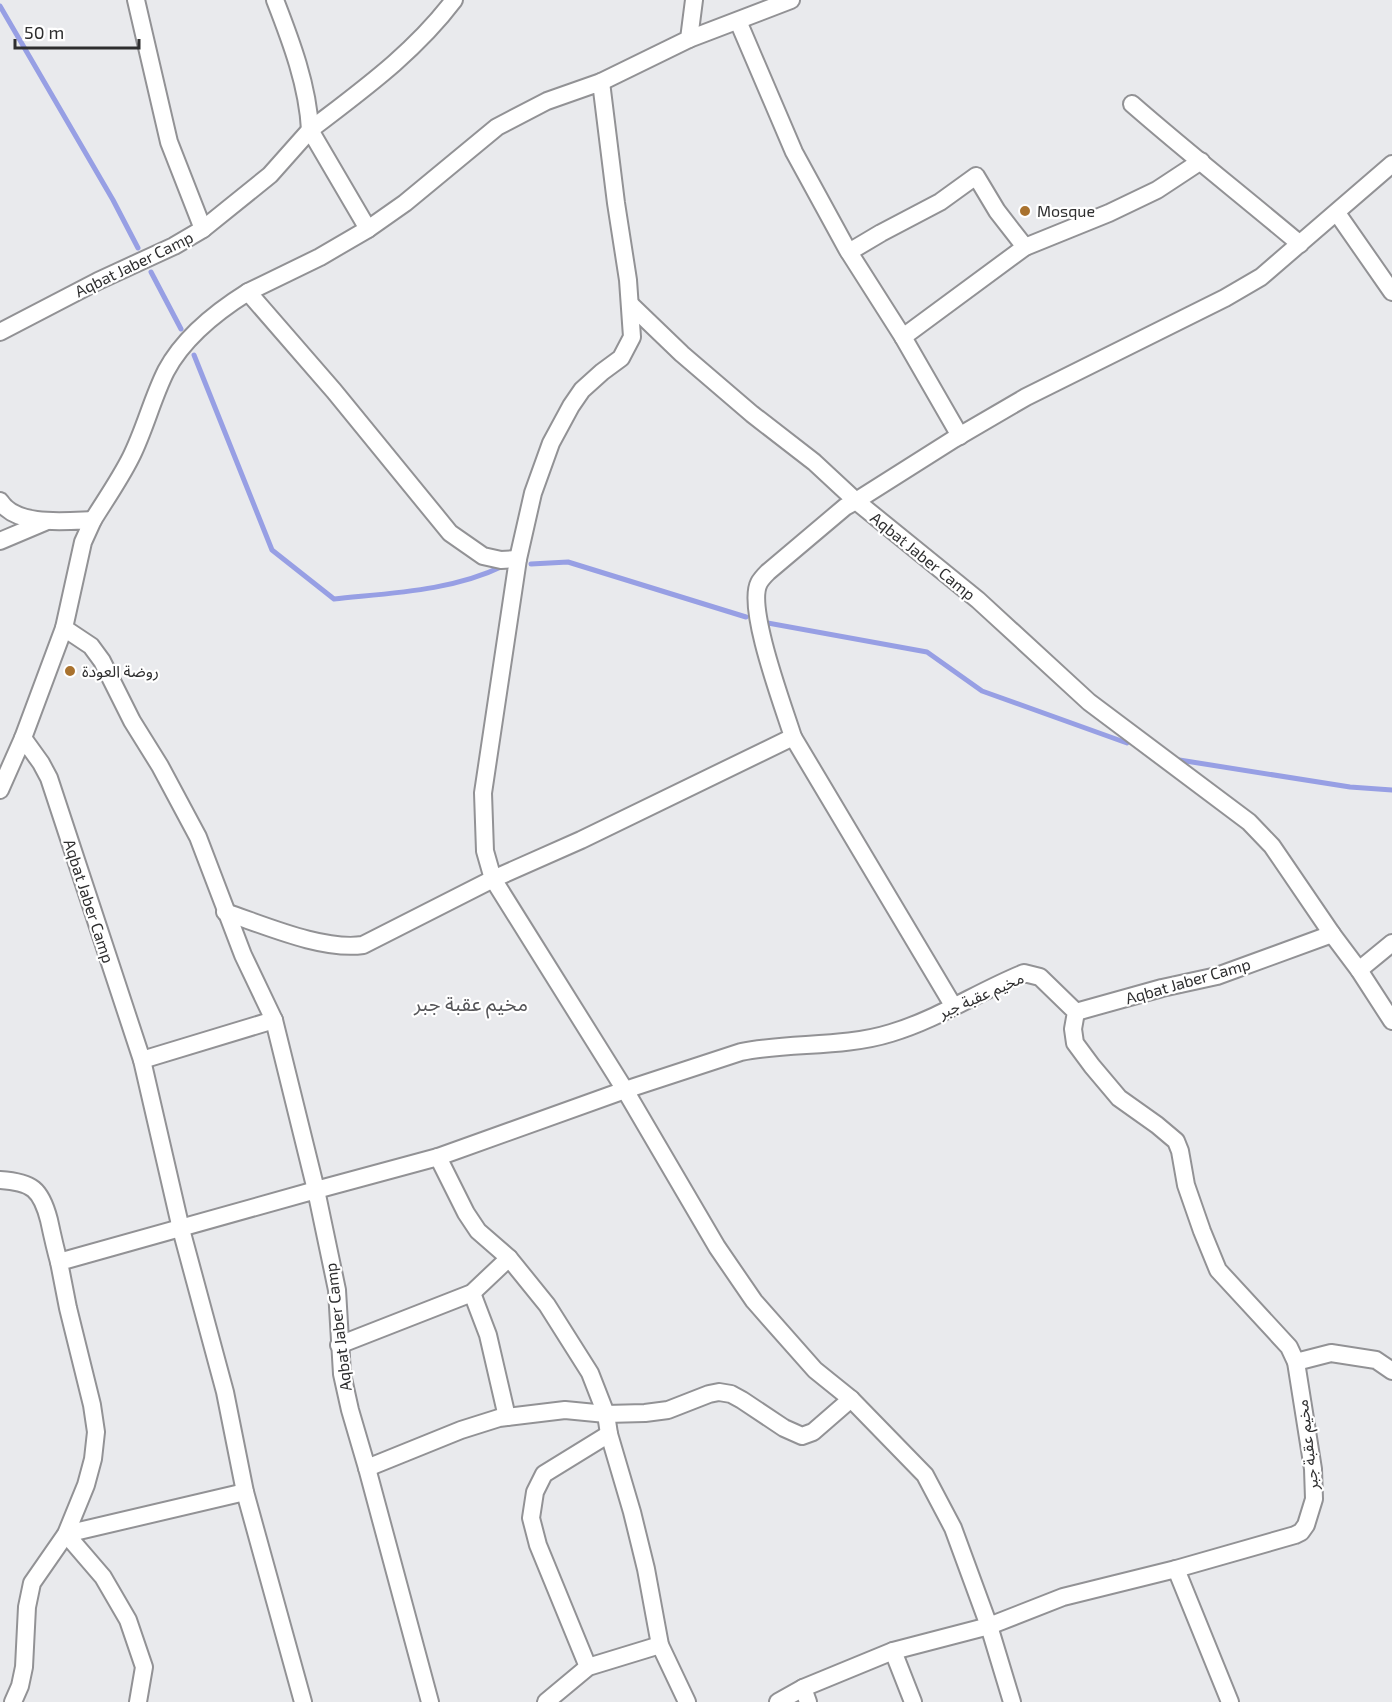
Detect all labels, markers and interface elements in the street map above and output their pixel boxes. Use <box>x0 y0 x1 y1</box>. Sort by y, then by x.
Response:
scale bar <box>15 12 140 50</box>
text: 50 m <box>24 21 64 43</box>
place label: Mosque <box>1037 201 1095 220</box>
marker: Mosque <box>1018 204 1032 218</box>
street label: Aqbat Jaber Camp <box>72 227 196 300</box>
street label: Aqbat Jaber Camp <box>867 508 979 604</box>
place label: روضة العودة <box>82 661 159 681</box>
marker: روضة العودة <box>63 664 77 678</box>
street label: Aqbat Jaber Camp <box>60 837 118 965</box>
street label: Aqbat Jaber Camp <box>1123 954 1253 1007</box>
street label: مخيم عقبة جبر <box>934 967 1028 1026</box>
district label: مخيم عقبة جبر <box>413 991 528 1019</box>
street label: Aqbat Jaber Camp <box>320 1262 355 1392</box>
street label: مخيم عقبة جبر <box>1292 1398 1326 1492</box>

